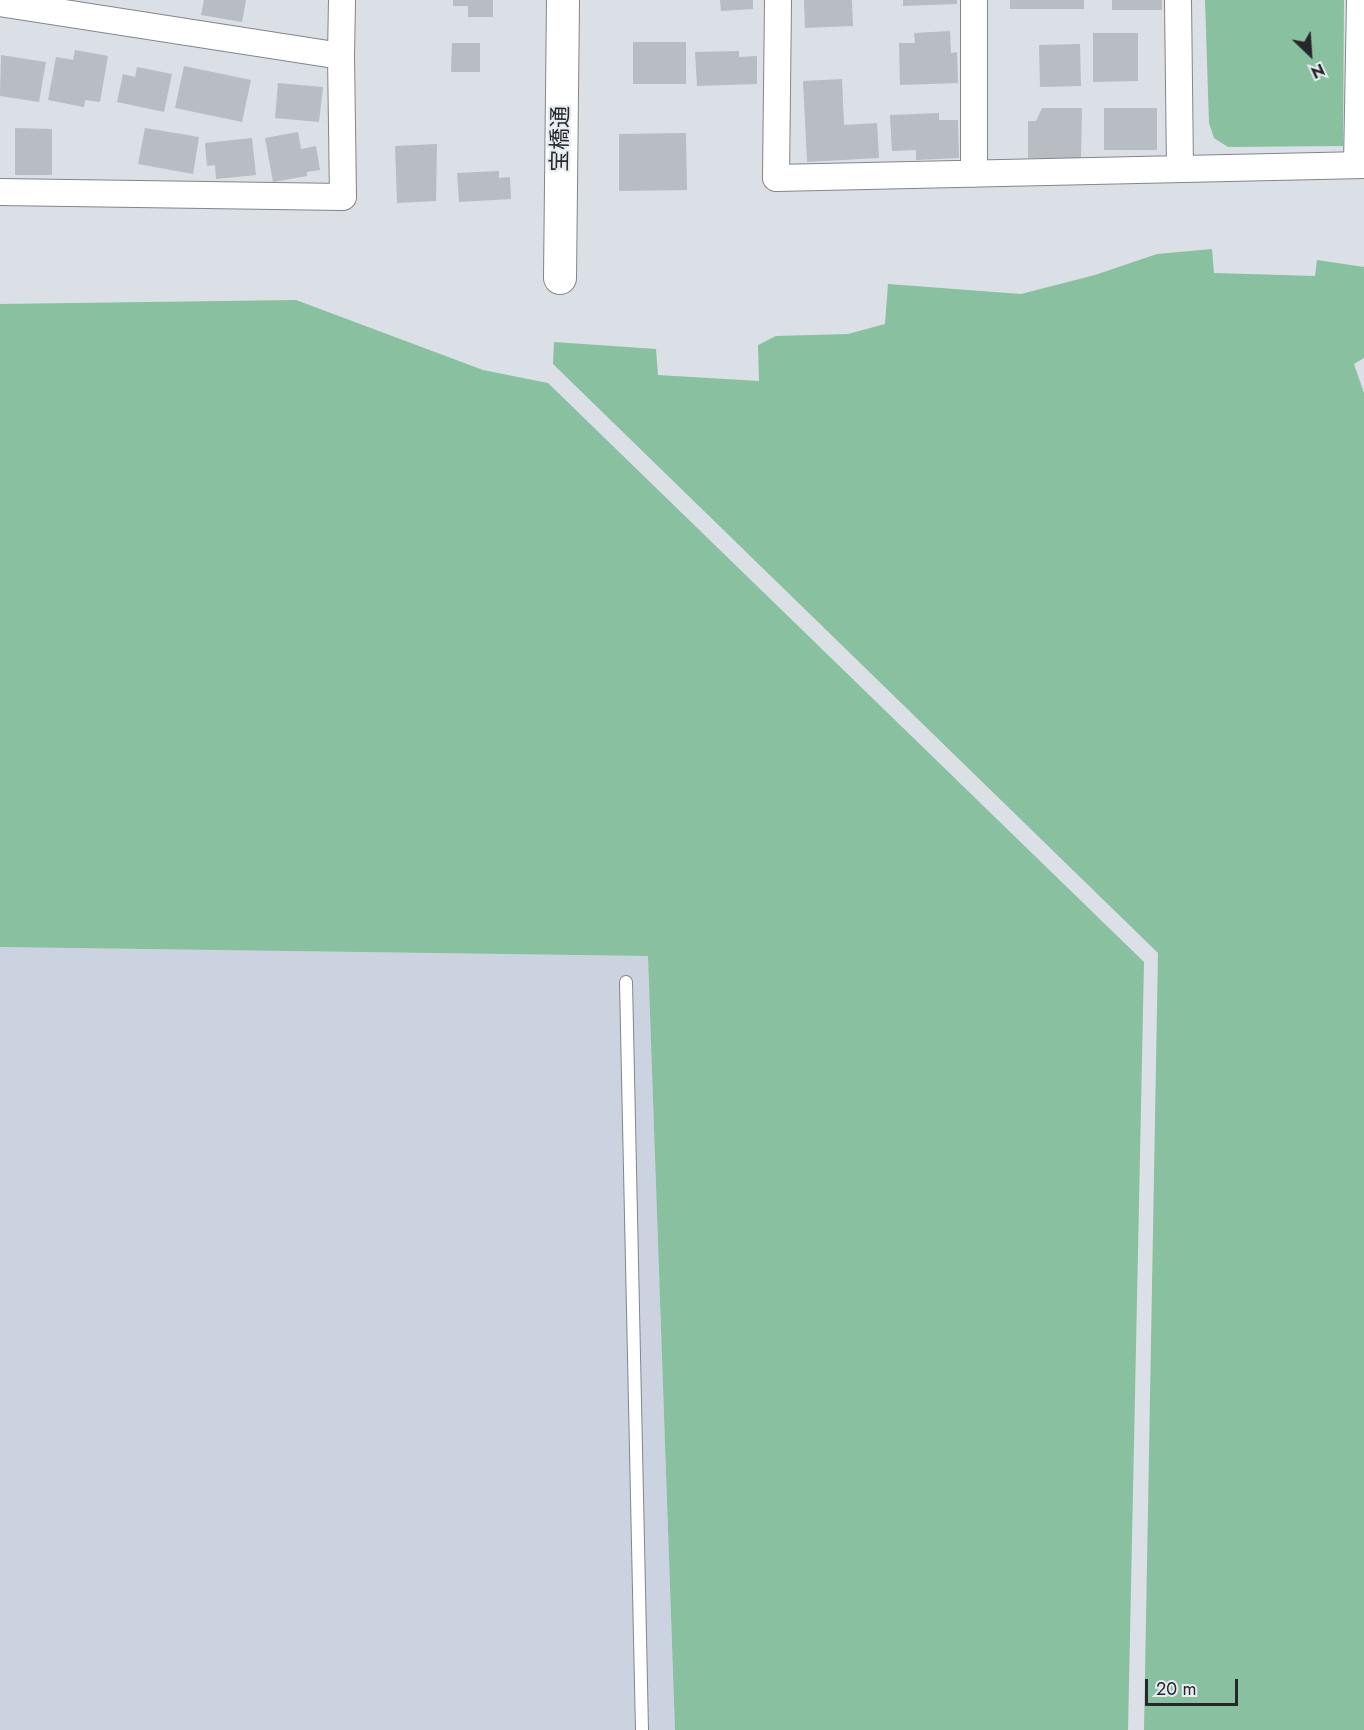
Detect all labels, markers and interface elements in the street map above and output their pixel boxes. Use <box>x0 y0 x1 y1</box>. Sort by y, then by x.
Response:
north arrow <box>1280 24 1340 84</box>
text: N <box>1307 58 1328 84</box>
street label: 宝橋通 <box>548 106 576 172</box>
scale bar <box>1148 1667 1241 1705</box>
text: 20 m <box>1156 1676 1196 1702</box>

